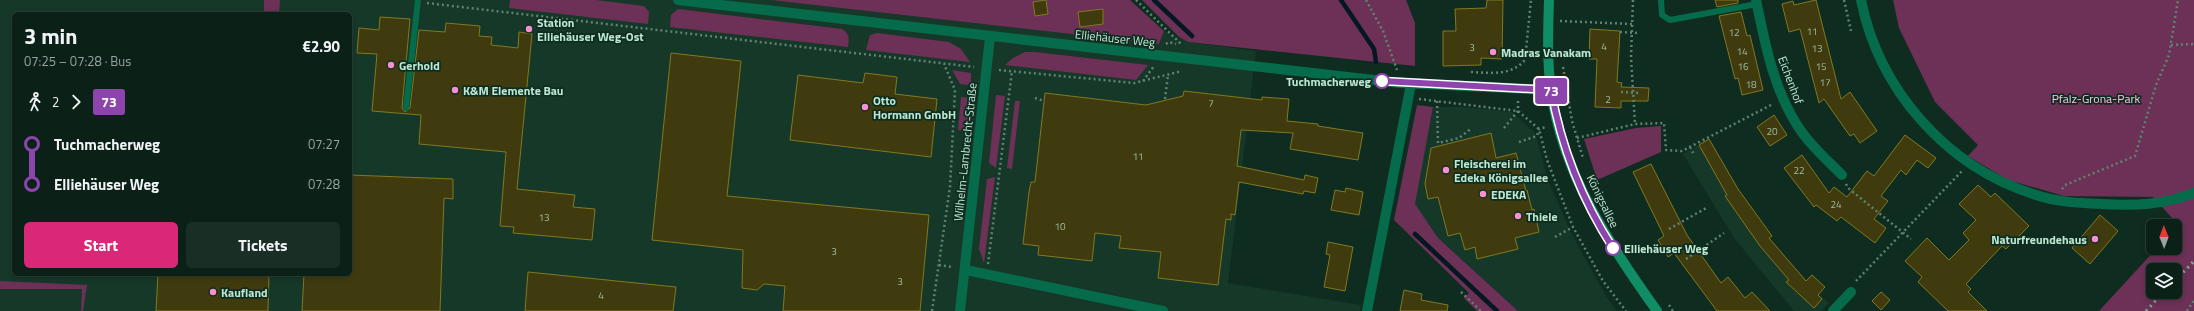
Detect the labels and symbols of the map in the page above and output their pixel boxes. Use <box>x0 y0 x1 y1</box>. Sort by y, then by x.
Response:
place label: Station Elliehäuser Weg-Ost <box>537 13 644 46</box>
marker: Station Elliehäuser Weg-Ost <box>524 24 534 34</box>
street label: Elliehäuser Weg <box>1074 24 1156 52</box>
house number: 11 <box>1806 24 1818 39</box>
house number: 12 <box>1728 25 1740 40</box>
house number: 4 <box>1601 39 1607 54</box>
house number: 3 <box>1469 40 1475 55</box>
house number: 13 <box>1811 41 1823 56</box>
place label: Madras Vanakam <box>1501 43 1591 62</box>
house number: 14 <box>1736 44 1748 59</box>
marker: Madras Vanakam <box>1488 47 1498 57</box>
street label: Eichenhof <box>1773 53 1809 107</box>
place label: Gerhold <box>399 56 440 75</box>
house number: 16 <box>1737 59 1749 74</box>
house number: 15 <box>1815 59 1827 74</box>
marker: Gerhold <box>386 60 396 70</box>
place label: Tuchmacherweg <box>1286 72 1372 91</box>
marker: Tuchmacherweg <box>1374 73 1390 89</box>
house number: 17 <box>1819 75 1831 90</box>
house number: 18 <box>1745 77 1757 92</box>
line badge: 73 <box>1533 78 1569 104</box>
place label: K&M Elemente Bau <box>463 81 564 100</box>
street label: Wilhelm-Lambrecht-Straße <box>948 82 982 222</box>
marker: K&M Elemente Bau <box>450 85 460 95</box>
park label: Pfalz-Grona-Park <box>2052 89 2141 108</box>
place label: Otto Hormann GmbH <box>873 91 956 124</box>
house number: 2 <box>1605 92 1611 107</box>
house number: 7 <box>1208 96 1214 111</box>
marker: Otto Hormann GmbH <box>860 102 870 112</box>
house number: 20 <box>1766 124 1778 139</box>
house number: 11 <box>1132 149 1144 164</box>
place label: Fleischerei im Edeka Königsallee <box>1454 154 1548 187</box>
house number: 22 <box>1793 163 1805 178</box>
marker: Fleischerei im Edeka Königsallee <box>1441 165 1451 175</box>
street label: Königsallee <box>1582 171 1624 231</box>
place label: EDEKA <box>1491 185 1527 204</box>
marker: EDEKA <box>1478 189 1488 199</box>
house number: 24 <box>1830 197 1842 212</box>
place label: Thiele <box>1526 207 1558 226</box>
house number: 13 <box>538 210 550 225</box>
marker: Thiele <box>1513 211 1523 221</box>
house number: 10 <box>1054 219 1066 234</box>
north arrow <box>2146 219 2182 255</box>
place label: Naturfreundehaus <box>1991 230 2087 249</box>
marker: Naturfreundehaus <box>2090 234 2100 244</box>
place label: Elliehäuser Weg <box>1624 239 1709 258</box>
marker: Elliehäuser Weg <box>1605 240 1621 256</box>
house number: 3 <box>831 244 837 259</box>
house number: 3 <box>897 274 903 289</box>
place label: Kaufland <box>221 283 268 302</box>
marker: Kaufland <box>208 287 218 297</box>
house number: 4 <box>598 288 604 303</box>

